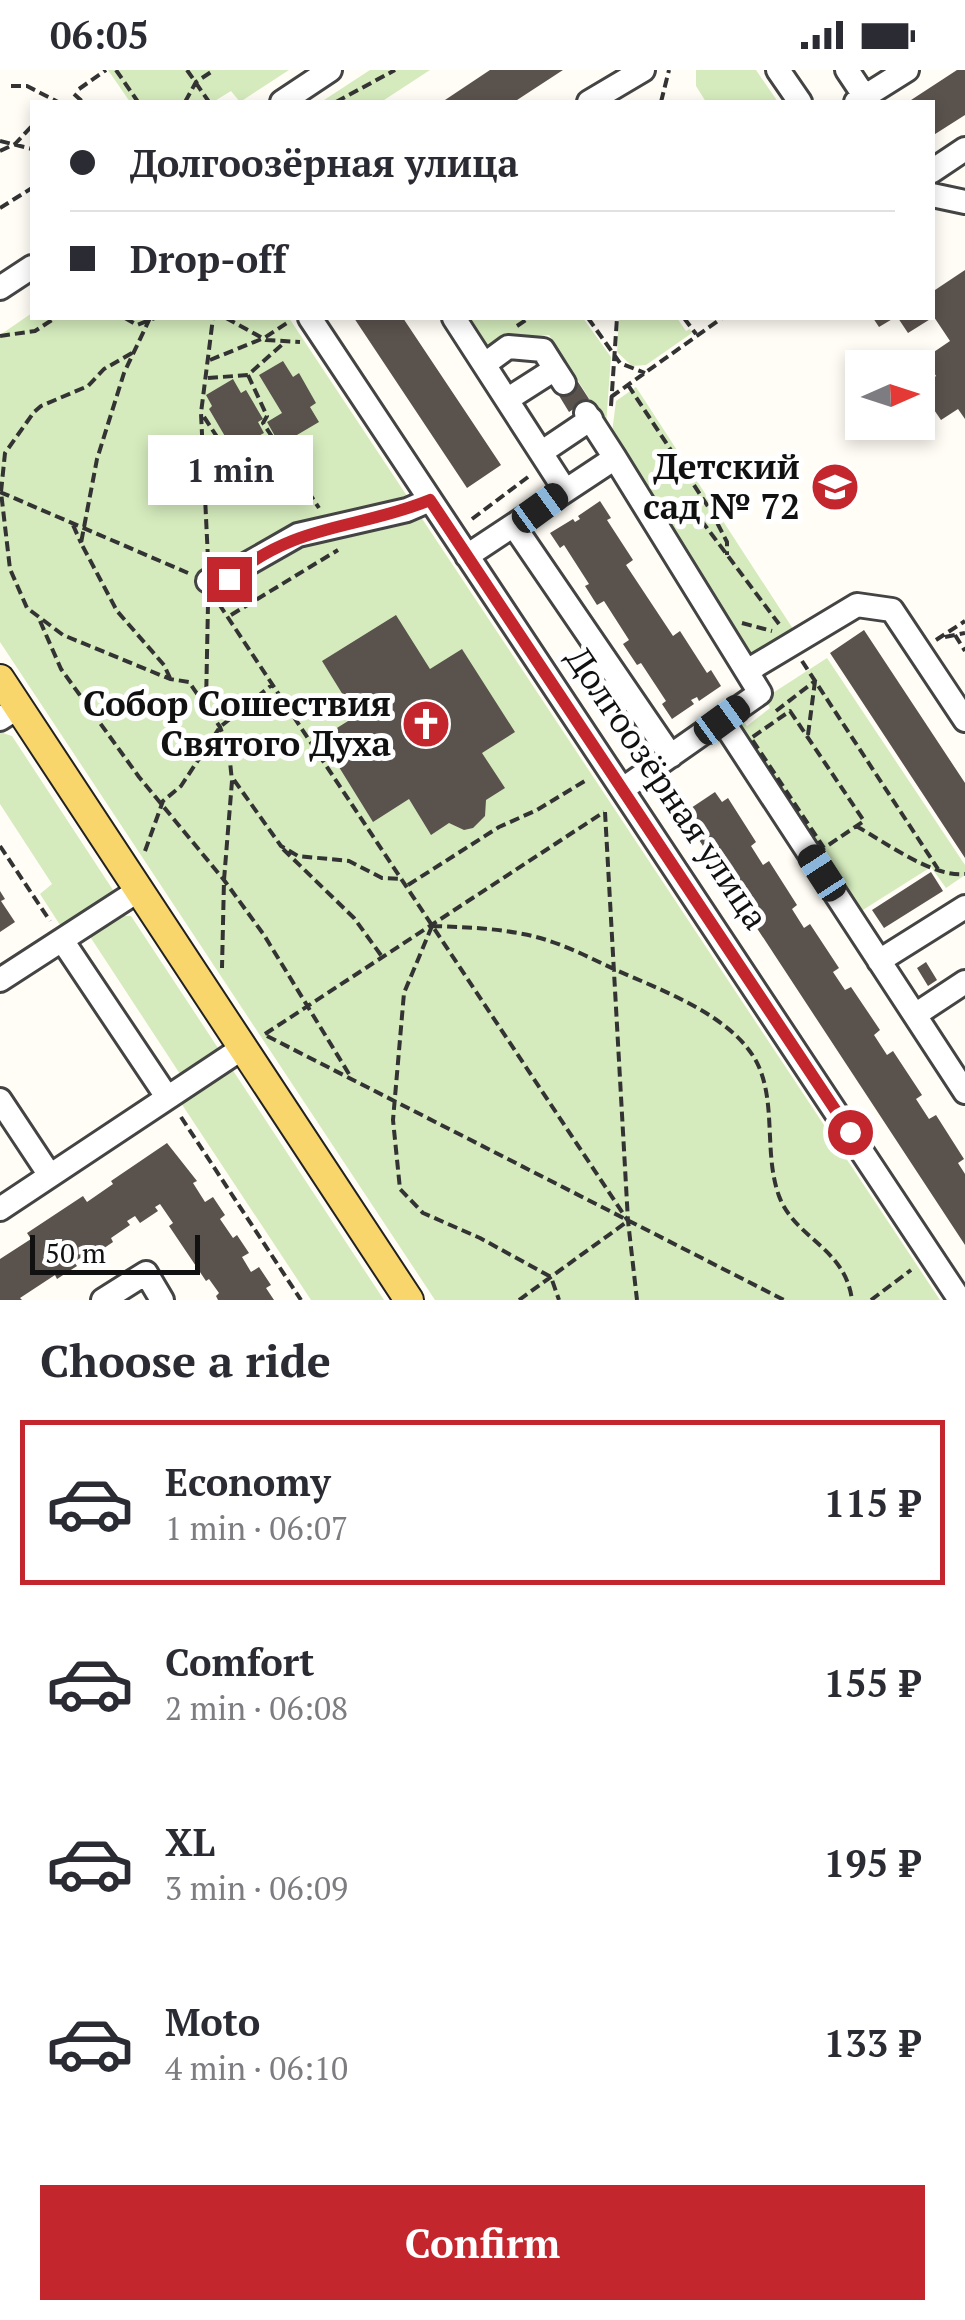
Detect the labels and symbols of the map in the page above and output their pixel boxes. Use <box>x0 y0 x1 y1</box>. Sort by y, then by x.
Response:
north arrow <box>845 350 935 440</box>
callout: 1 min <box>146 434 312 504</box>
place label: Детский сад № 72 <box>643 443 800 529</box>
school or university icon: Детский сад № 72 <box>809 461 861 513</box>
car <box>507 478 573 538</box>
route end <box>207 557 252 602</box>
street label: Долгоозёрная улица <box>556 637 780 938</box>
place label: Собор Сошествия Святого Духа <box>83 680 391 766</box>
car <box>689 690 755 750</box>
church icon: Собор Сошествия Святого Духа <box>400 698 452 750</box>
car <box>793 840 851 906</box>
route start <box>828 1110 873 1155</box>
scale bar <box>30 1230 200 1274</box>

